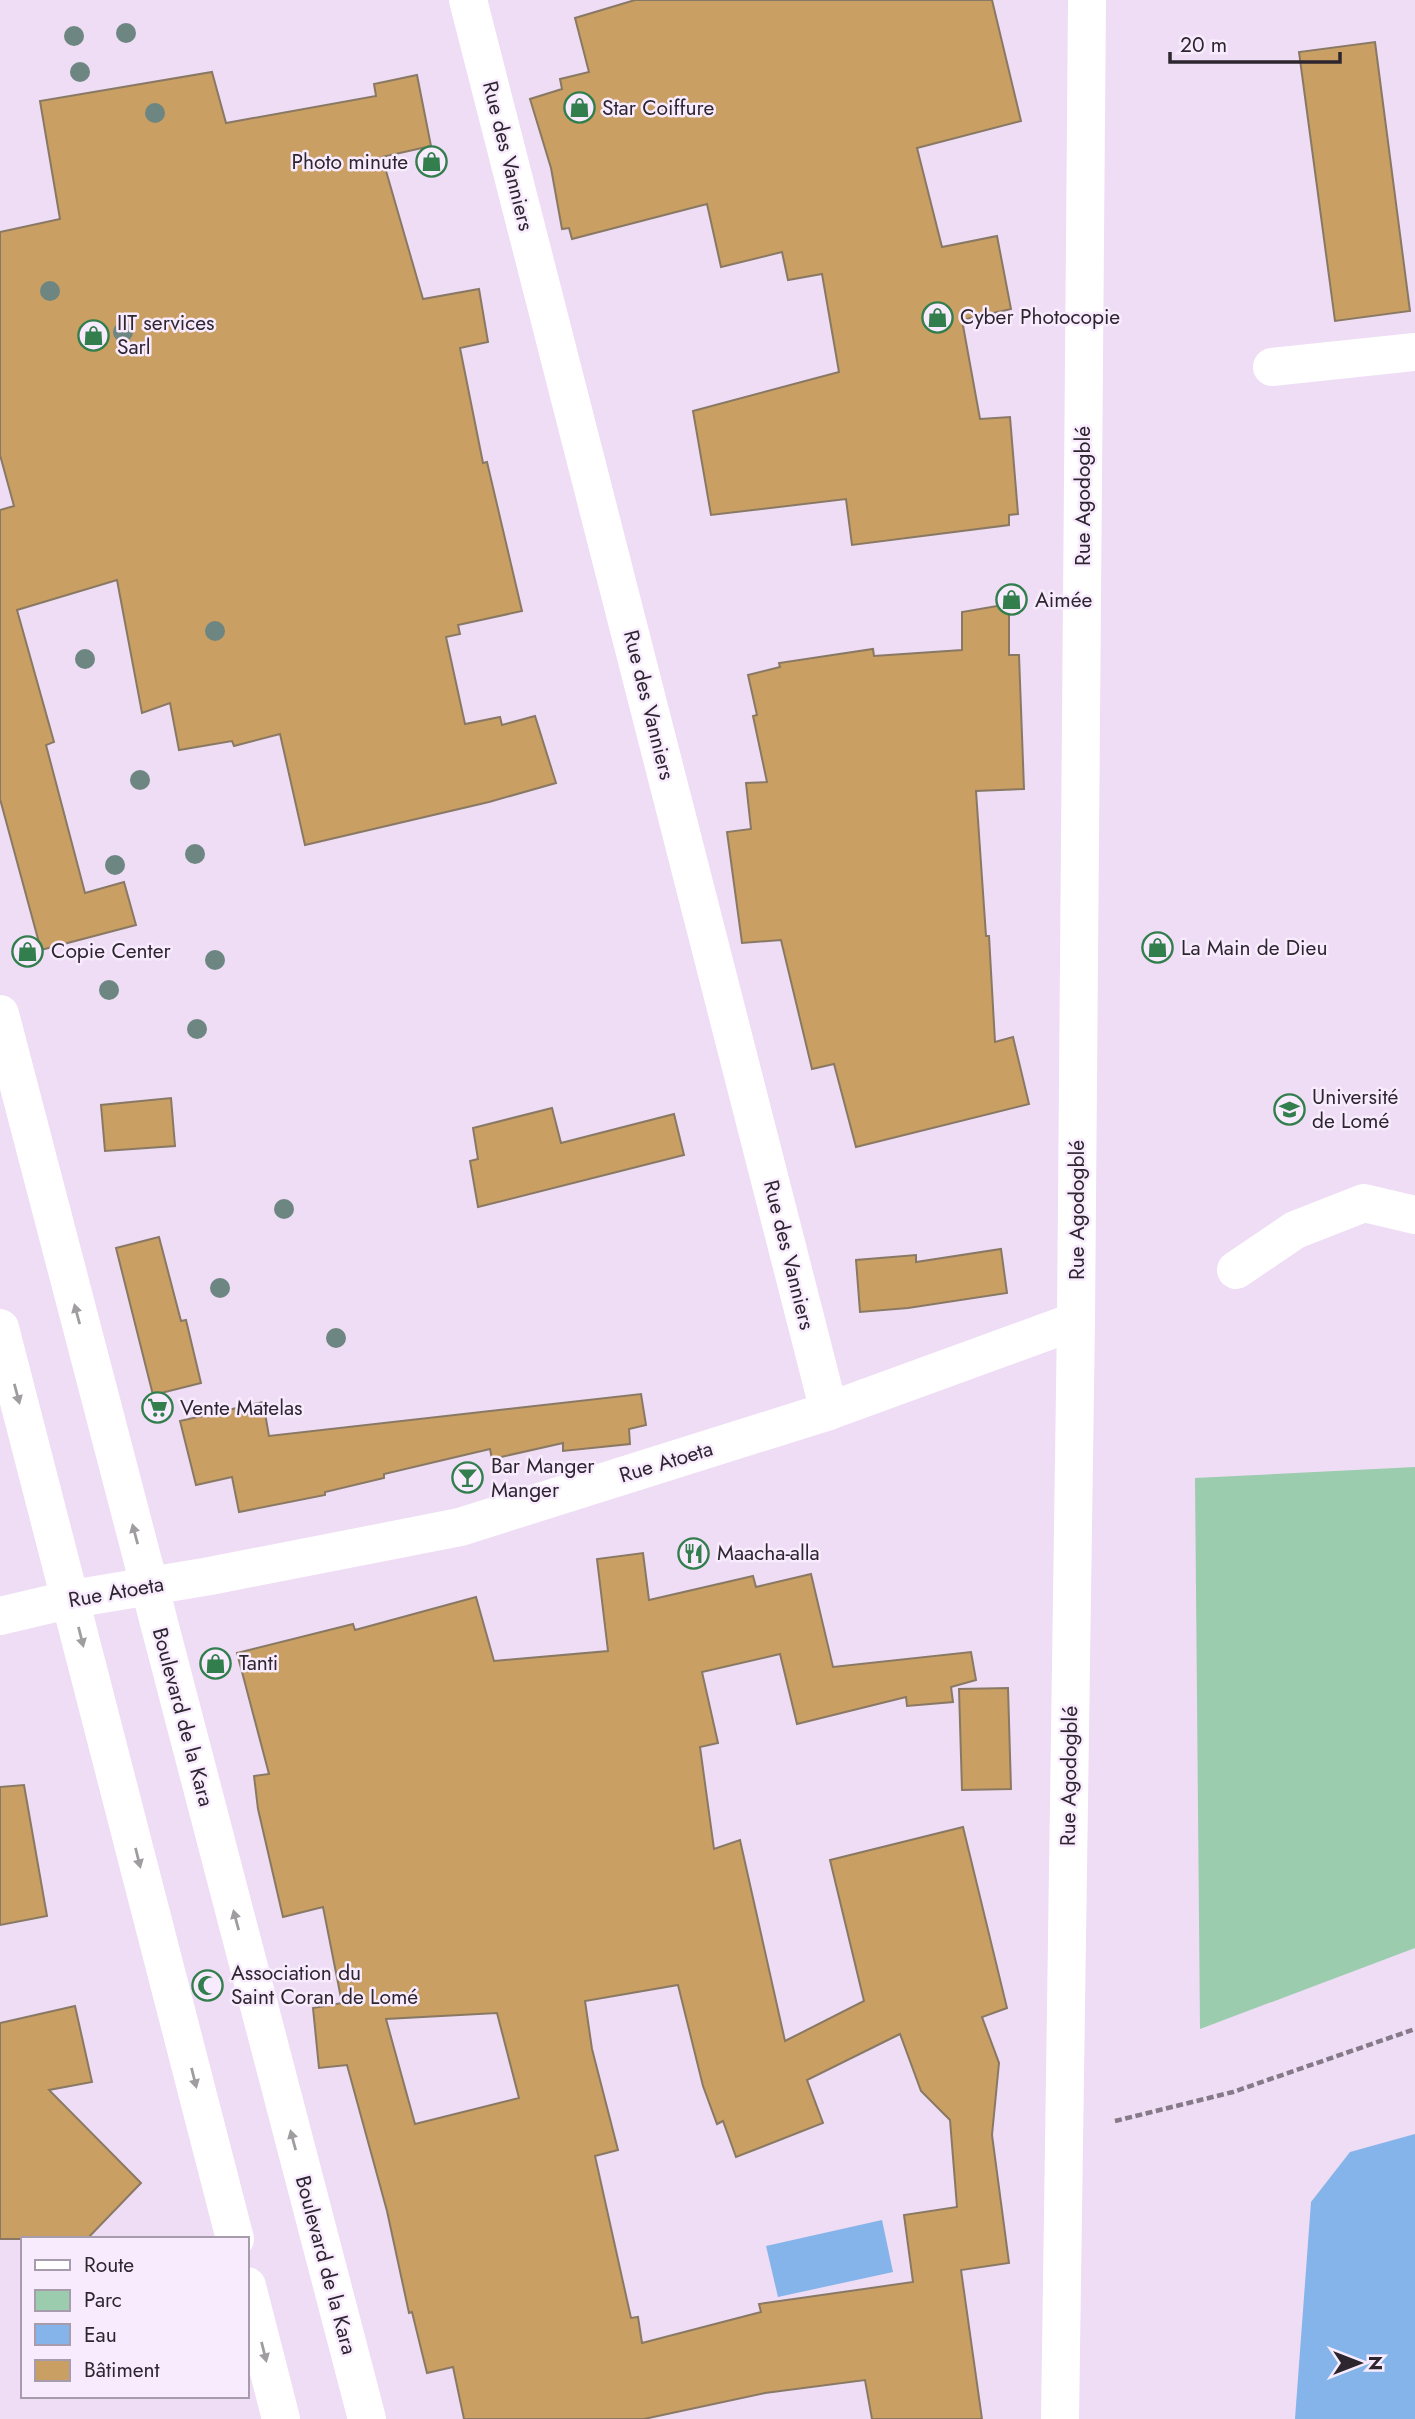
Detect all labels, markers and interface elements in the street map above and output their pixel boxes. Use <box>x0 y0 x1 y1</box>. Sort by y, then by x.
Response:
scale bar <box>1170 21 1340 65</box>
text: 20 m <box>1180 30 1227 60</box>
street label: Rue des Vanniers <box>475 78 541 234</box>
shop icon: Star Coiffure <box>562 91 596 125</box>
place label: Star Coiffure <box>602 93 714 123</box>
shop icon: Photo minute <box>414 145 448 179</box>
place label: Photo minute <box>291 147 408 177</box>
shop icon: Cyber Photocopie <box>920 300 954 334</box>
place label: Cyber Photocopie <box>960 302 1120 332</box>
place label: IIT services Sarl <box>117 308 214 362</box>
shop icon: IIT services Sarl <box>77 318 111 352</box>
street label: Rue Agodogblé <box>1068 426 1098 566</box>
shop icon: Aimée <box>995 583 1029 617</box>
place label: Aimée <box>1035 585 1093 615</box>
street label: Rue des Vanniers <box>616 627 682 783</box>
shop icon: La Main de Dieu <box>1141 931 1175 965</box>
place label: La Main de Dieu <box>1181 933 1327 963</box>
shop icon: Copie Center <box>11 934 45 968</box>
place label: Copie Center <box>51 936 171 966</box>
place label: Université de Lomé <box>1312 1082 1399 1136</box>
school or university icon: Université de Lomé <box>1272 1092 1306 1126</box>
street label: Rue Agodogblé <box>1062 1140 1092 1280</box>
street label: Rue des Vanniers <box>756 1177 822 1333</box>
one-way arrow <box>71 1302 82 1324</box>
one-way arrow <box>13 1383 23 1404</box>
supermarket icon: Vente Matelas <box>140 1391 174 1425</box>
place label: Vente Matelas <box>180 1393 303 1423</box>
street label: Rue Atoeta <box>616 1434 716 1490</box>
place label: Bar Manger Manger <box>491 1451 595 1505</box>
bar icon: Bar Manger Manger <box>451 1461 485 1495</box>
one-way arrow <box>129 1522 140 1544</box>
restaurant icon: Maacha-alla <box>677 1536 711 1570</box>
place label: Maacha-alla <box>717 1538 820 1568</box>
street label: Rue Atoeta <box>66 1569 166 1615</box>
street label: Boulevard de la Kara <box>145 1624 221 1810</box>
one-way arrow <box>76 1627 87 1649</box>
shop icon: Tanti <box>199 1646 233 1680</box>
place label: Tanti <box>239 1648 278 1678</box>
street label: Rue Agodogblé <box>1053 1705 1085 1846</box>
one-way arrow <box>133 1847 144 1869</box>
one-way arrow <box>230 1908 241 1930</box>
place label: Association du Saint Coran de Lomé <box>231 1958 418 2012</box>
mosque icon: Association du Saint Coran de Lomé <box>191 1968 225 2002</box>
one-way arrow <box>189 2067 200 2089</box>
one-way arrow <box>288 2129 298 2150</box>
street label: Boulevard de la Kara <box>288 2172 364 2358</box>
legend <box>21 2237 248 2398</box>
text: Route <box>84 2250 134 2280</box>
text: Parc <box>84 2285 122 2315</box>
text: Eau <box>84 2320 117 2350</box>
north arrow <box>1324 2328 1394 2398</box>
one-way arrow <box>259 2341 270 2363</box>
text: Bâtiment <box>84 2355 160 2385</box>
text: N <box>1362 2355 1389 2371</box>

